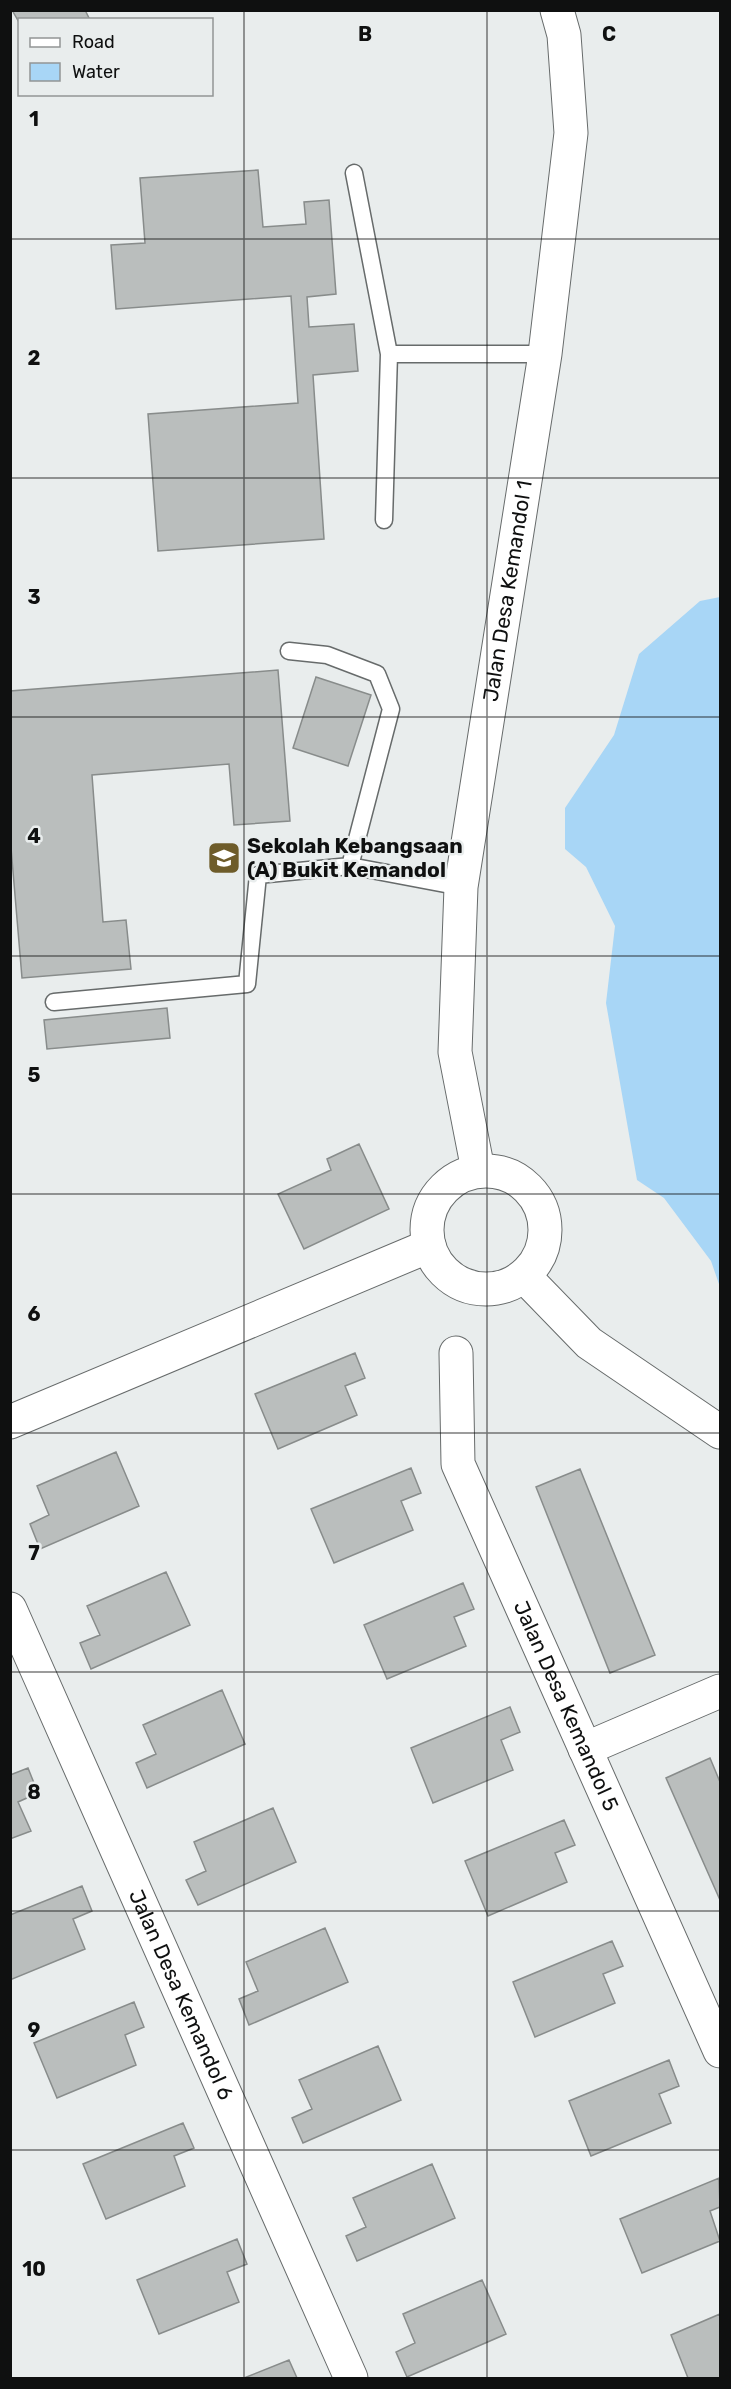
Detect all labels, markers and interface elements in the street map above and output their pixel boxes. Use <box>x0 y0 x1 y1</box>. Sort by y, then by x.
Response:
legend <box>18 18 213 96</box>
text: B <box>358 22 372 46</box>
text: C <box>602 22 616 46</box>
text: Road <box>72 31 115 53</box>
text: Water <box>72 61 120 83</box>
text: 1 <box>29 107 39 131</box>
text: 2 <box>28 346 41 370</box>
street label: Jalan Desa Kemandol 1 <box>477 478 537 703</box>
text: 3 <box>27 585 41 609</box>
text: 4 <box>27 824 41 848</box>
place label: Sekolah Kebangsaan (A) Bukit Kemandol <box>247 833 463 882</box>
school or university icon: Sekolah Kebangsaan (A) Bukit Kemandol <box>206 840 242 876</box>
text: 5 <box>28 1063 41 1087</box>
text: 6 <box>27 1302 41 1326</box>
text: 7 <box>28 1541 40 1565</box>
street label: Jalan Desa Kemandol 5 <box>509 1597 624 1815</box>
text: 8 <box>27 1780 41 1804</box>
street label: Jalan Desa Kemandol 6 <box>124 1886 239 2104</box>
text: 9 <box>28 2018 41 2042</box>
text: 10 <box>22 2257 46 2281</box>

